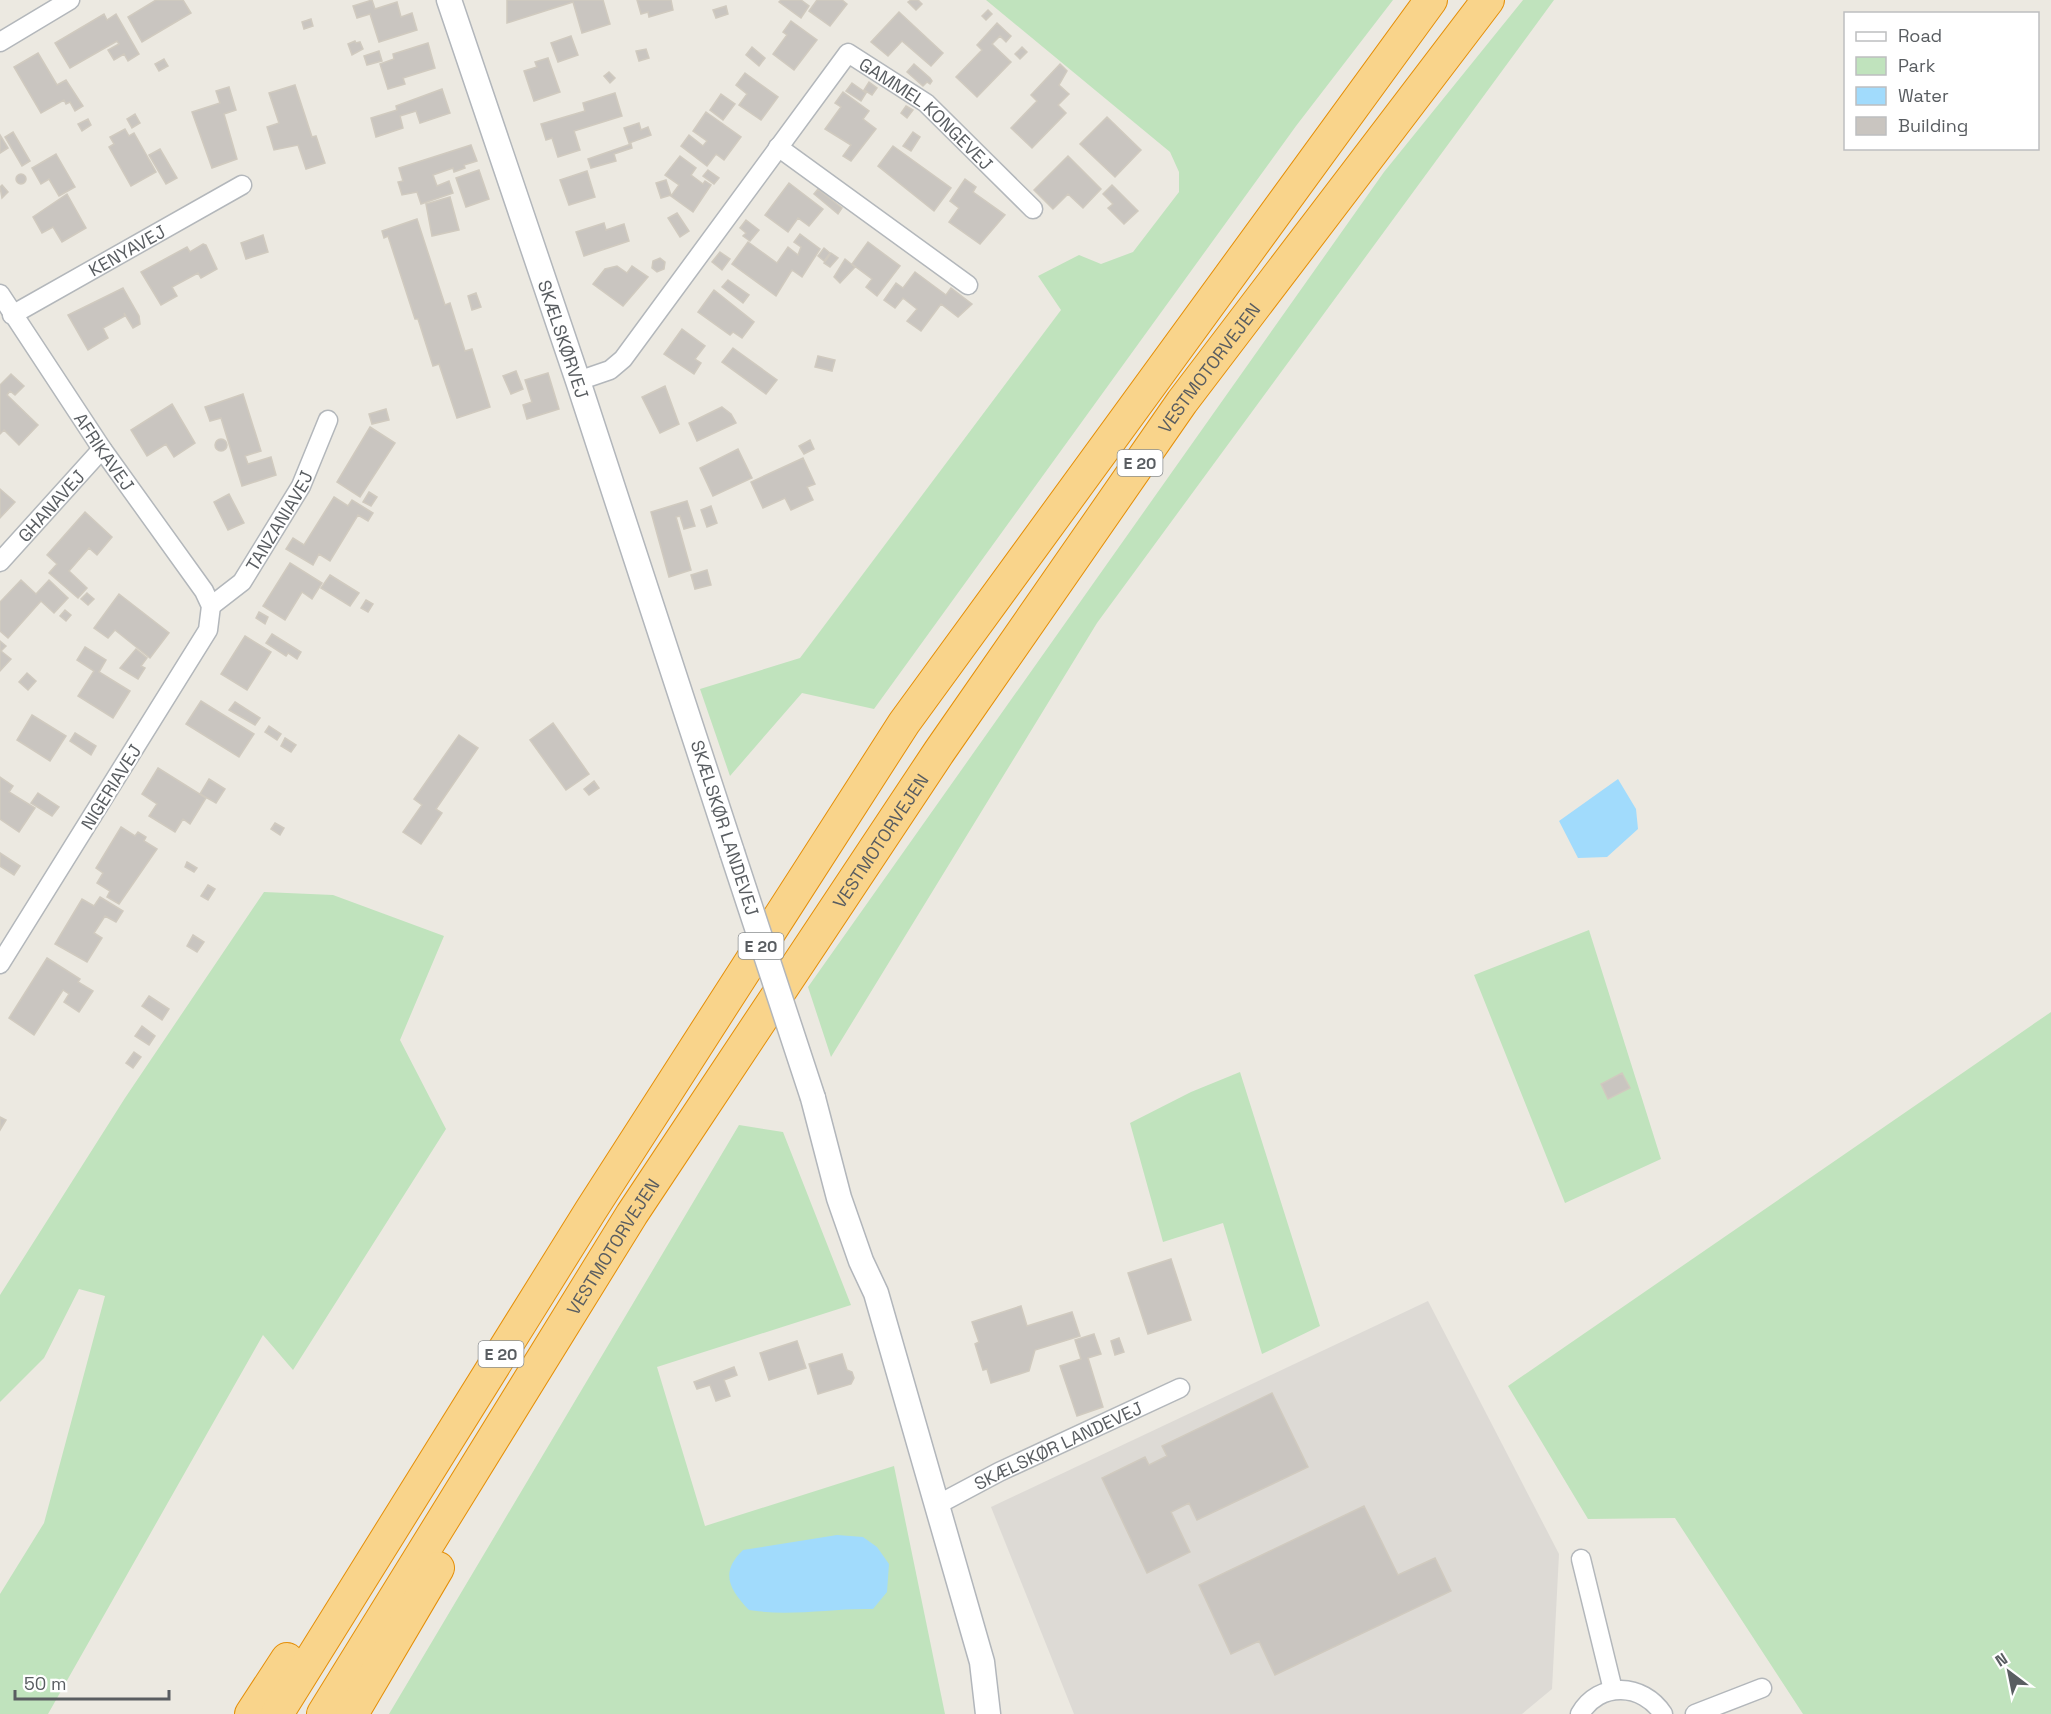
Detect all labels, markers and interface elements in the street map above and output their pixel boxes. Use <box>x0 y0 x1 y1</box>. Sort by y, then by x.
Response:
legend <box>1844 12 2039 150</box>
text: Road <box>1898 24 1942 47</box>
street label: GAMMEL KONGEVEJ <box>855 52 998 175</box>
text: Park <box>1898 54 1936 77</box>
text: Water <box>1898 84 1949 107</box>
text: Building <box>1898 114 1968 137</box>
street label: KENYAVEJ <box>84 219 170 281</box>
street label: SKÆLSKØRVEJ <box>533 277 594 401</box>
street label: VESTMOTORVEJEN <box>1153 298 1265 437</box>
street label: AFRIKAVEJ <box>69 408 140 495</box>
road number: E 20 <box>1118 450 1162 476</box>
street label: GHANAVEJ <box>12 465 89 546</box>
street label: TANZANIAVEJ <box>240 467 318 575</box>
street label: SKÆLSKØR LANDEVEJ <box>686 737 764 919</box>
street label: NIGERIAVEJ <box>76 740 146 834</box>
street label: VESTMOTORVEJEN <box>827 769 933 912</box>
road number: E 20 <box>738 933 783 959</box>
street label: VESTMOTORVEJEN <box>561 1174 664 1319</box>
road number: E 20 <box>478 1341 524 1367</box>
street label: SKÆLSKØR LANDEVEJ <box>970 1396 1146 1495</box>
north arrow <box>1979 1642 2039 1702</box>
text: N <box>1991 1648 2011 1671</box>
scale bar <box>15 1663 170 1701</box>
text: 50 m <box>24 1672 66 1695</box>

